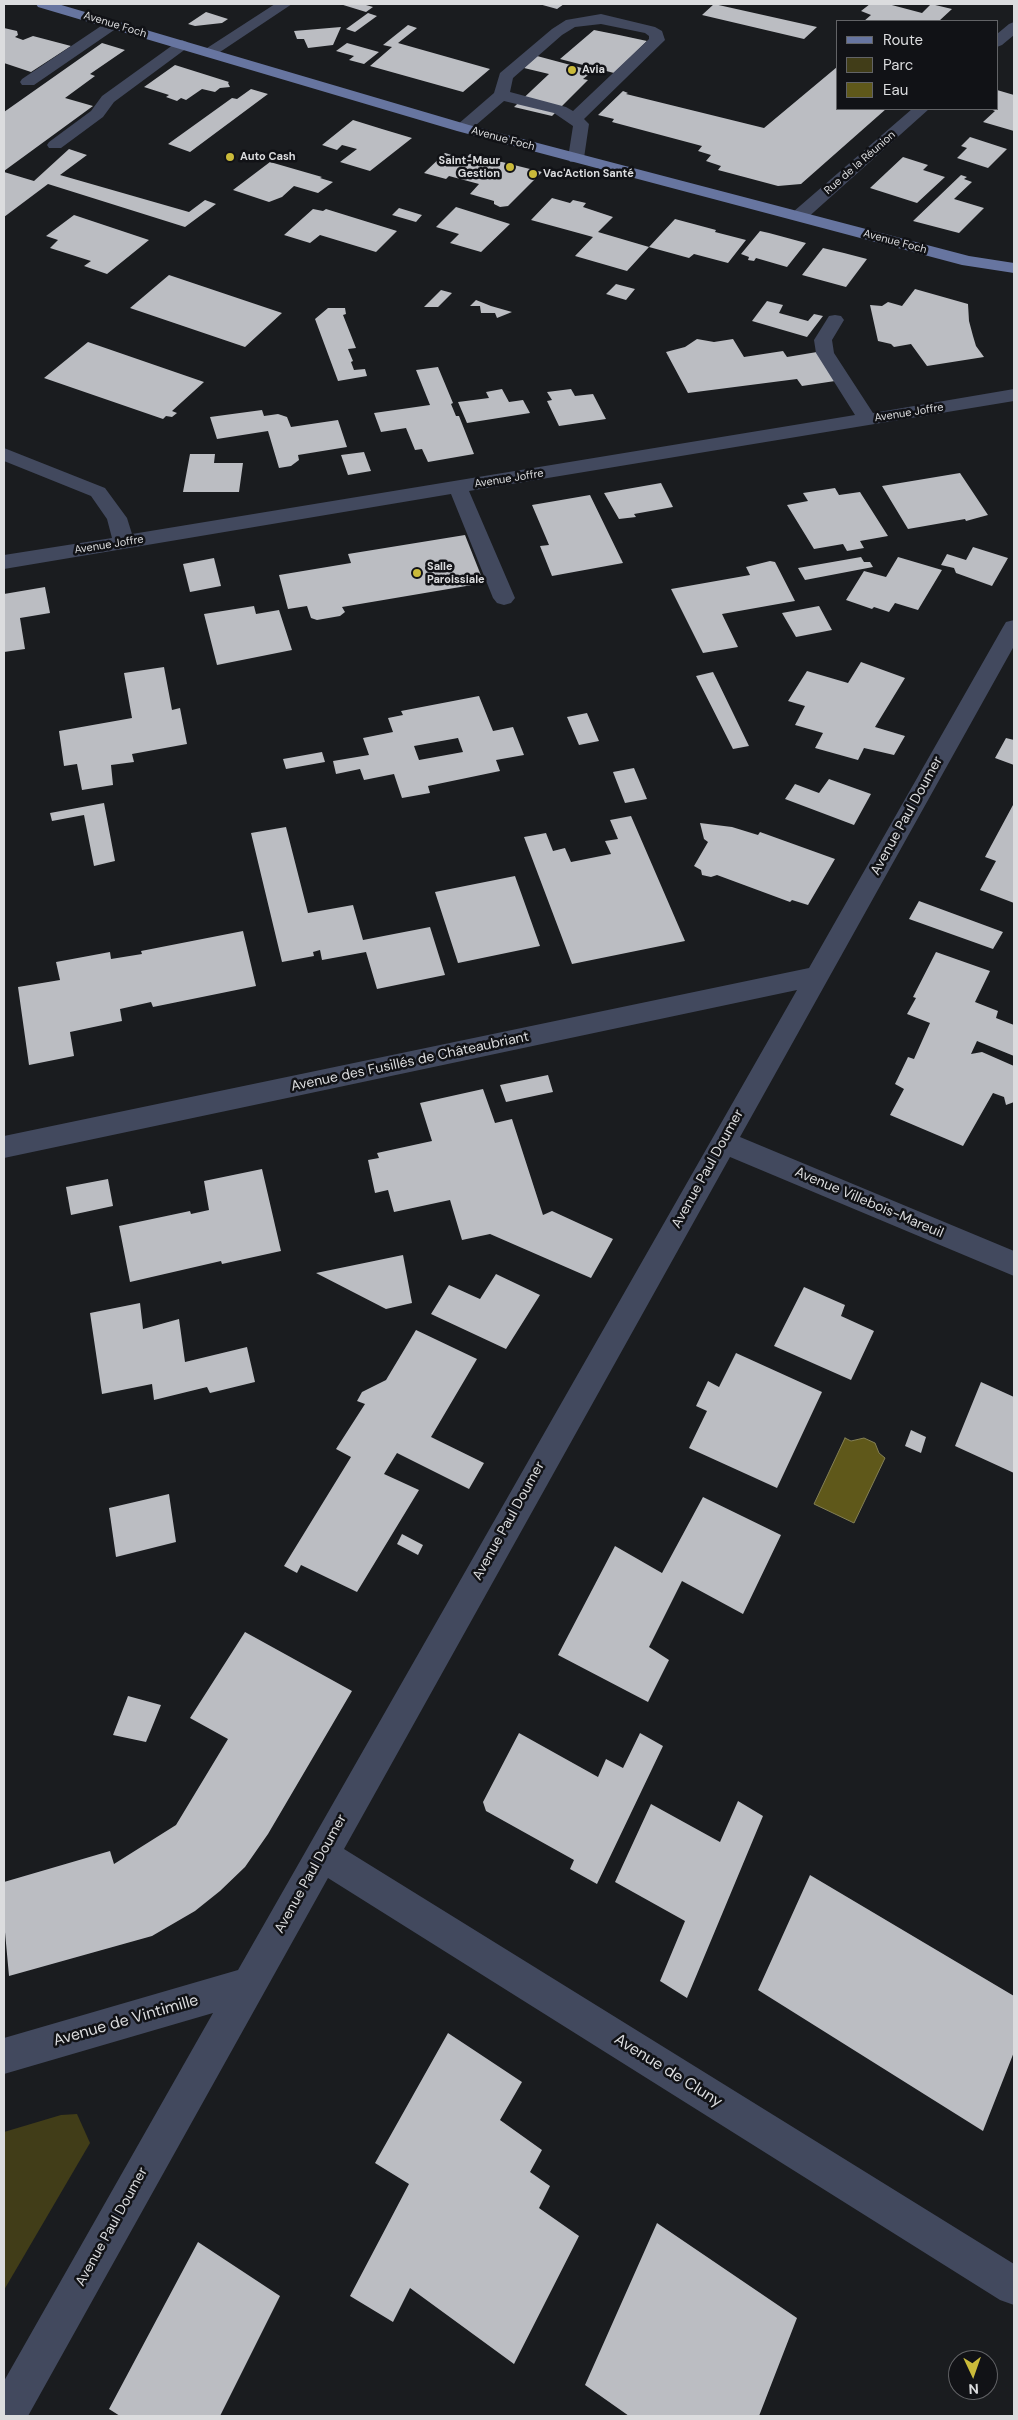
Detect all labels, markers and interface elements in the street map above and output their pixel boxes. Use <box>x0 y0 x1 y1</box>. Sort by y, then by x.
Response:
street label: Avenue Foch <box>82 9 148 41</box>
legend <box>836 20 998 110</box>
text: Route <box>883 30 923 50</box>
text: Parc <box>883 55 913 75</box>
place label: Avia <box>582 63 605 77</box>
marker: Avia <box>566 64 578 76</box>
text: Eau <box>883 80 908 100</box>
street label: Avenue Foch <box>470 124 536 154</box>
street label: Rue de la Réunion <box>822 128 898 198</box>
place label: Auto Cash <box>240 150 296 164</box>
marker: Auto Cash <box>224 151 236 163</box>
place label: Saint-Maur Gestion <box>439 154 500 180</box>
marker: Saint-Maur Gestion <box>504 161 516 173</box>
place label: Vac'Action Santé <box>543 167 634 181</box>
marker: Vac'Action Santé <box>527 168 539 180</box>
street label: Avenue Foch <box>862 227 928 257</box>
street label: Avenue Joffre <box>873 401 945 425</box>
street label: Avenue Joffre <box>473 467 545 491</box>
street label: Avenue Joffre <box>73 533 145 557</box>
place label: Salle Paroissiale <box>427 560 485 586</box>
marker: Salle Paroissiale <box>411 567 423 579</box>
street label: Avenue Paul Doumer <box>867 754 947 878</box>
street label: Avenue des Fusillés de Châteaubriant <box>289 1029 531 1095</box>
street label: Avenue Paul Doumer <box>668 1107 748 1231</box>
street label: Avenue Villebois-Mareuil <box>792 1164 946 1242</box>
street label: Avenue Paul Doumer <box>469 1459 549 1583</box>
street label: Avenue Paul Doumer <box>271 1812 351 1936</box>
street label: Avenue de Vintimille <box>51 1991 201 2051</box>
street label: Avenue de Cluny <box>610 2030 726 2112</box>
street label: Avenue Paul Doumer <box>72 2165 152 2289</box>
north arrow <box>948 2350 998 2400</box>
text: N <box>968 2380 979 2398</box>

